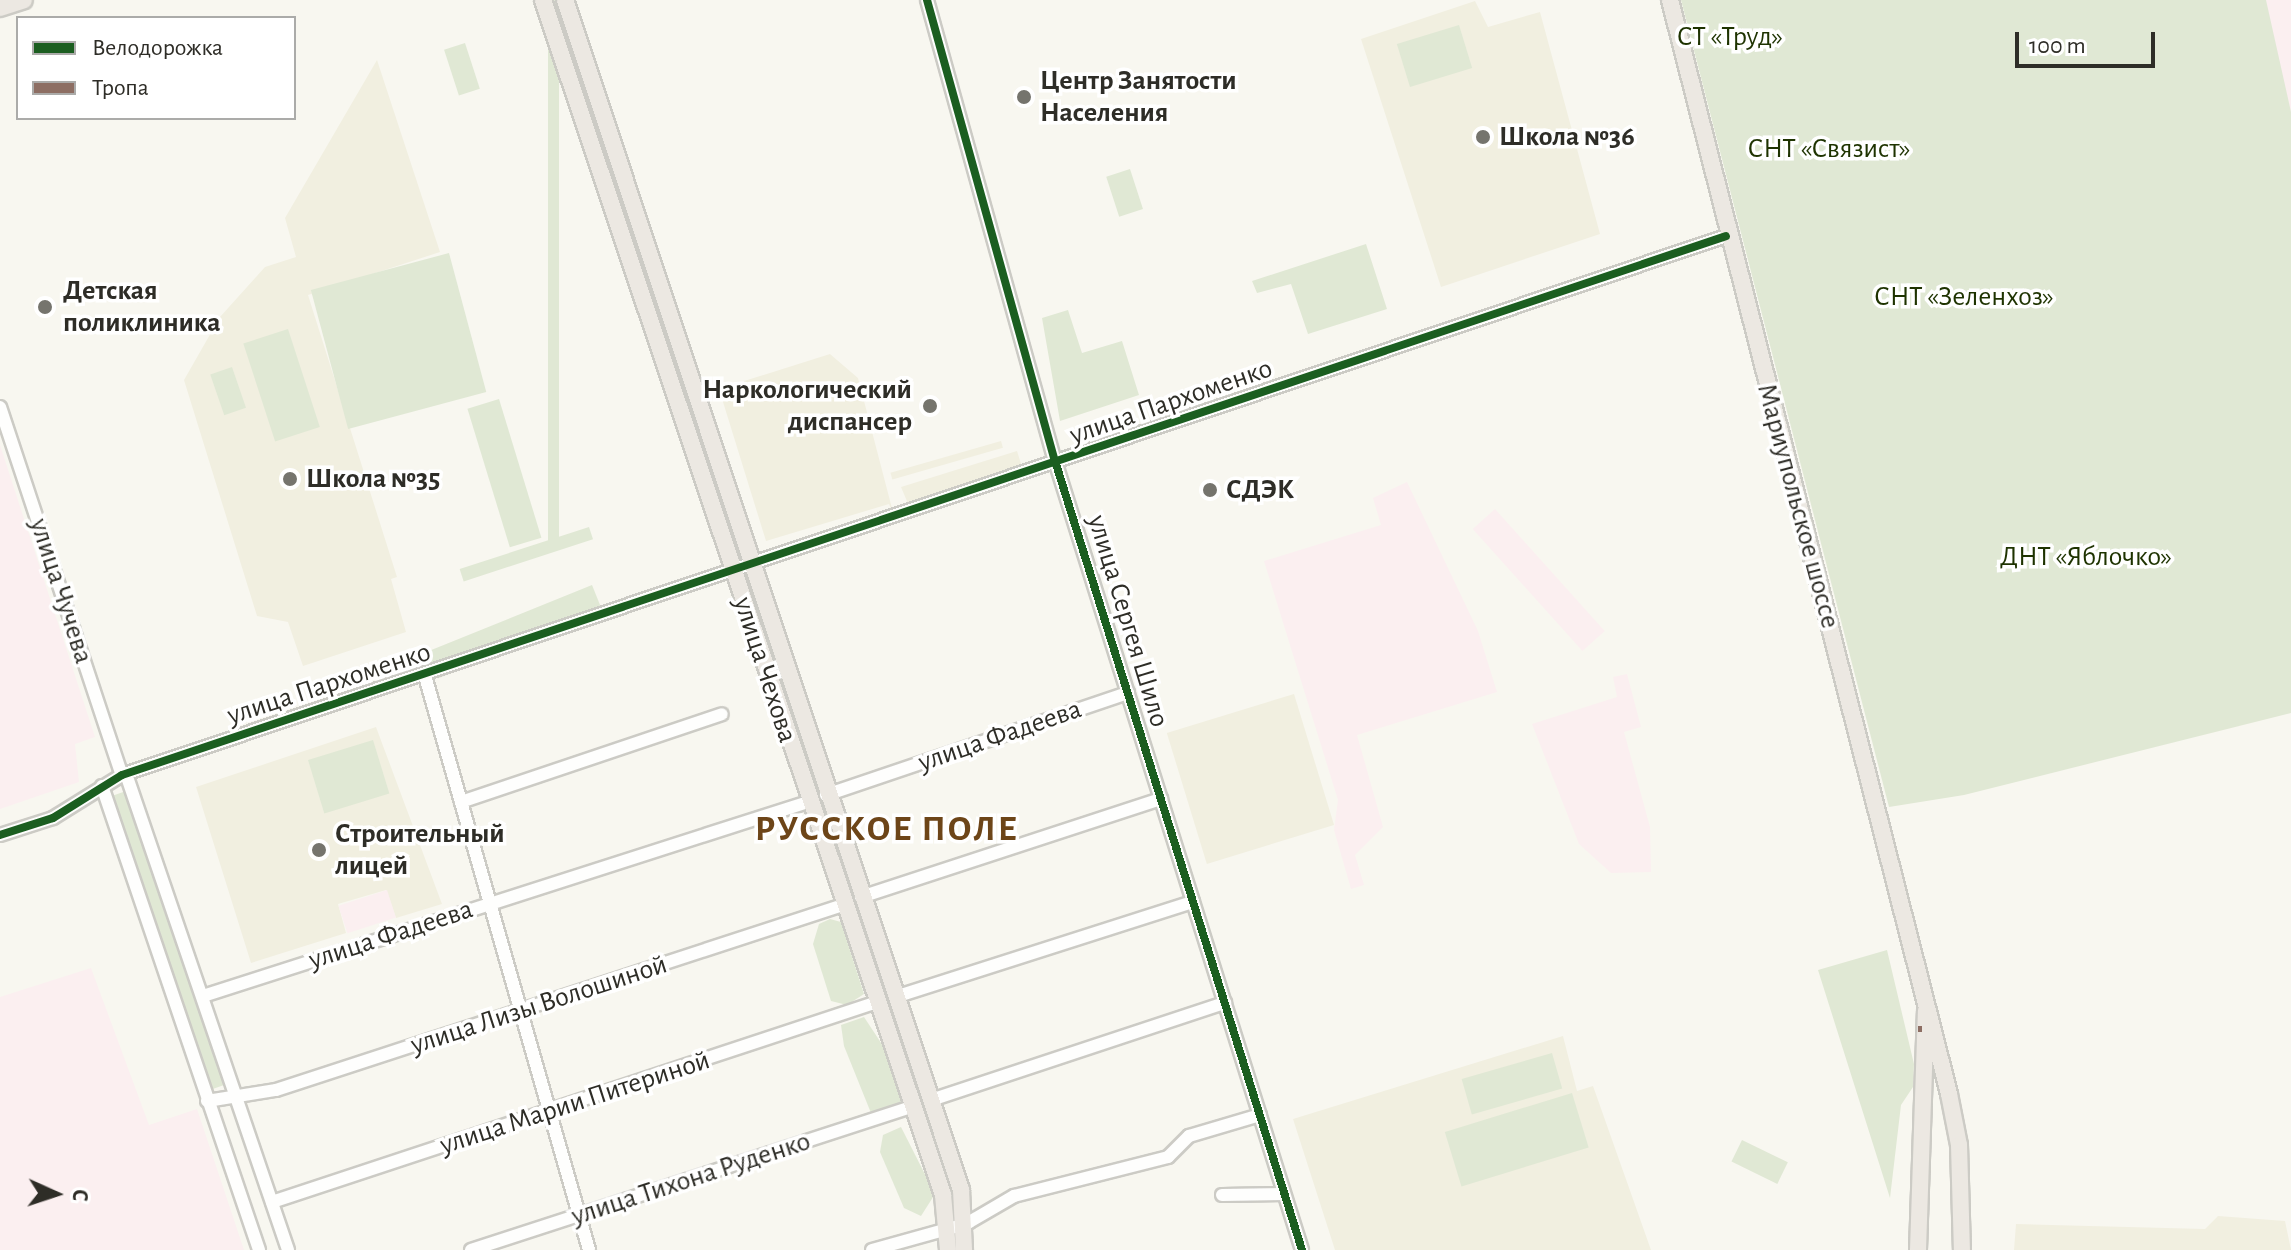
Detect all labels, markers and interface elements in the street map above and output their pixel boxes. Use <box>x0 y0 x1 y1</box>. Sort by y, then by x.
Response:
legend <box>16 16 296 120</box>
scale bar <box>2019 16 2159 66</box>
park label: СТ «Труд» <box>1677 20 1783 54</box>
text: 100 m <box>2029 34 2086 58</box>
text: Велодорожка <box>92 36 223 60</box>
place label: Центр Занятости Населения <box>1040 64 1237 130</box>
text: Тропа <box>92 76 149 100</box>
marker: Центр Занятости Населения <box>1015 88 1033 106</box>
place label: Школа №36 <box>1499 120 1635 154</box>
marker: Школа №36 <box>1474 128 1492 146</box>
park label: СНТ «Связист» <box>1747 132 1911 166</box>
place label: Детская поликлиника <box>63 274 221 340</box>
park label: СНТ «Зеленхоз» <box>1874 280 2054 314</box>
marker: Детская поликлиника <box>34 296 56 318</box>
street label: улица Пархоменко <box>1065 352 1277 452</box>
place label: Наркологический диспансер <box>702 373 912 439</box>
street label: Мариупольское шоссе <box>1749 380 1847 632</box>
marker: Наркологический диспансер <box>919 395 941 417</box>
place label: Школа №35 <box>306 462 440 496</box>
marker: Школа №35 <box>281 470 299 488</box>
place label: СДЭК <box>1226 473 1294 507</box>
marker: СДЭК <box>1201 481 1219 499</box>
street label: улица Сергея Шило <box>1080 511 1176 731</box>
street label: улица Чучева <box>22 514 100 668</box>
park label: ДНТ «Яблочко» <box>2000 540 2172 574</box>
street label: улица Чехова <box>726 593 804 747</box>
street label: улица Пархоменко <box>223 635 435 733</box>
street label: улица Фадеева <box>914 692 1086 780</box>
district label: РУССКОЕ ПОЛЕ <box>755 808 1019 852</box>
place label: Строительный лицей <box>335 817 505 883</box>
marker: Строительный лицей <box>310 841 328 859</box>
street label: улица Фадеева <box>305 893 477 977</box>
street label: улица Лизы Волошиной <box>407 948 671 1062</box>
street label: улица Марии Питериной <box>436 1044 714 1162</box>
street label: улица Тихона Руденко <box>567 1125 815 1233</box>
north arrow <box>16 1154 96 1234</box>
text: С <box>69 1189 91 1202</box>

